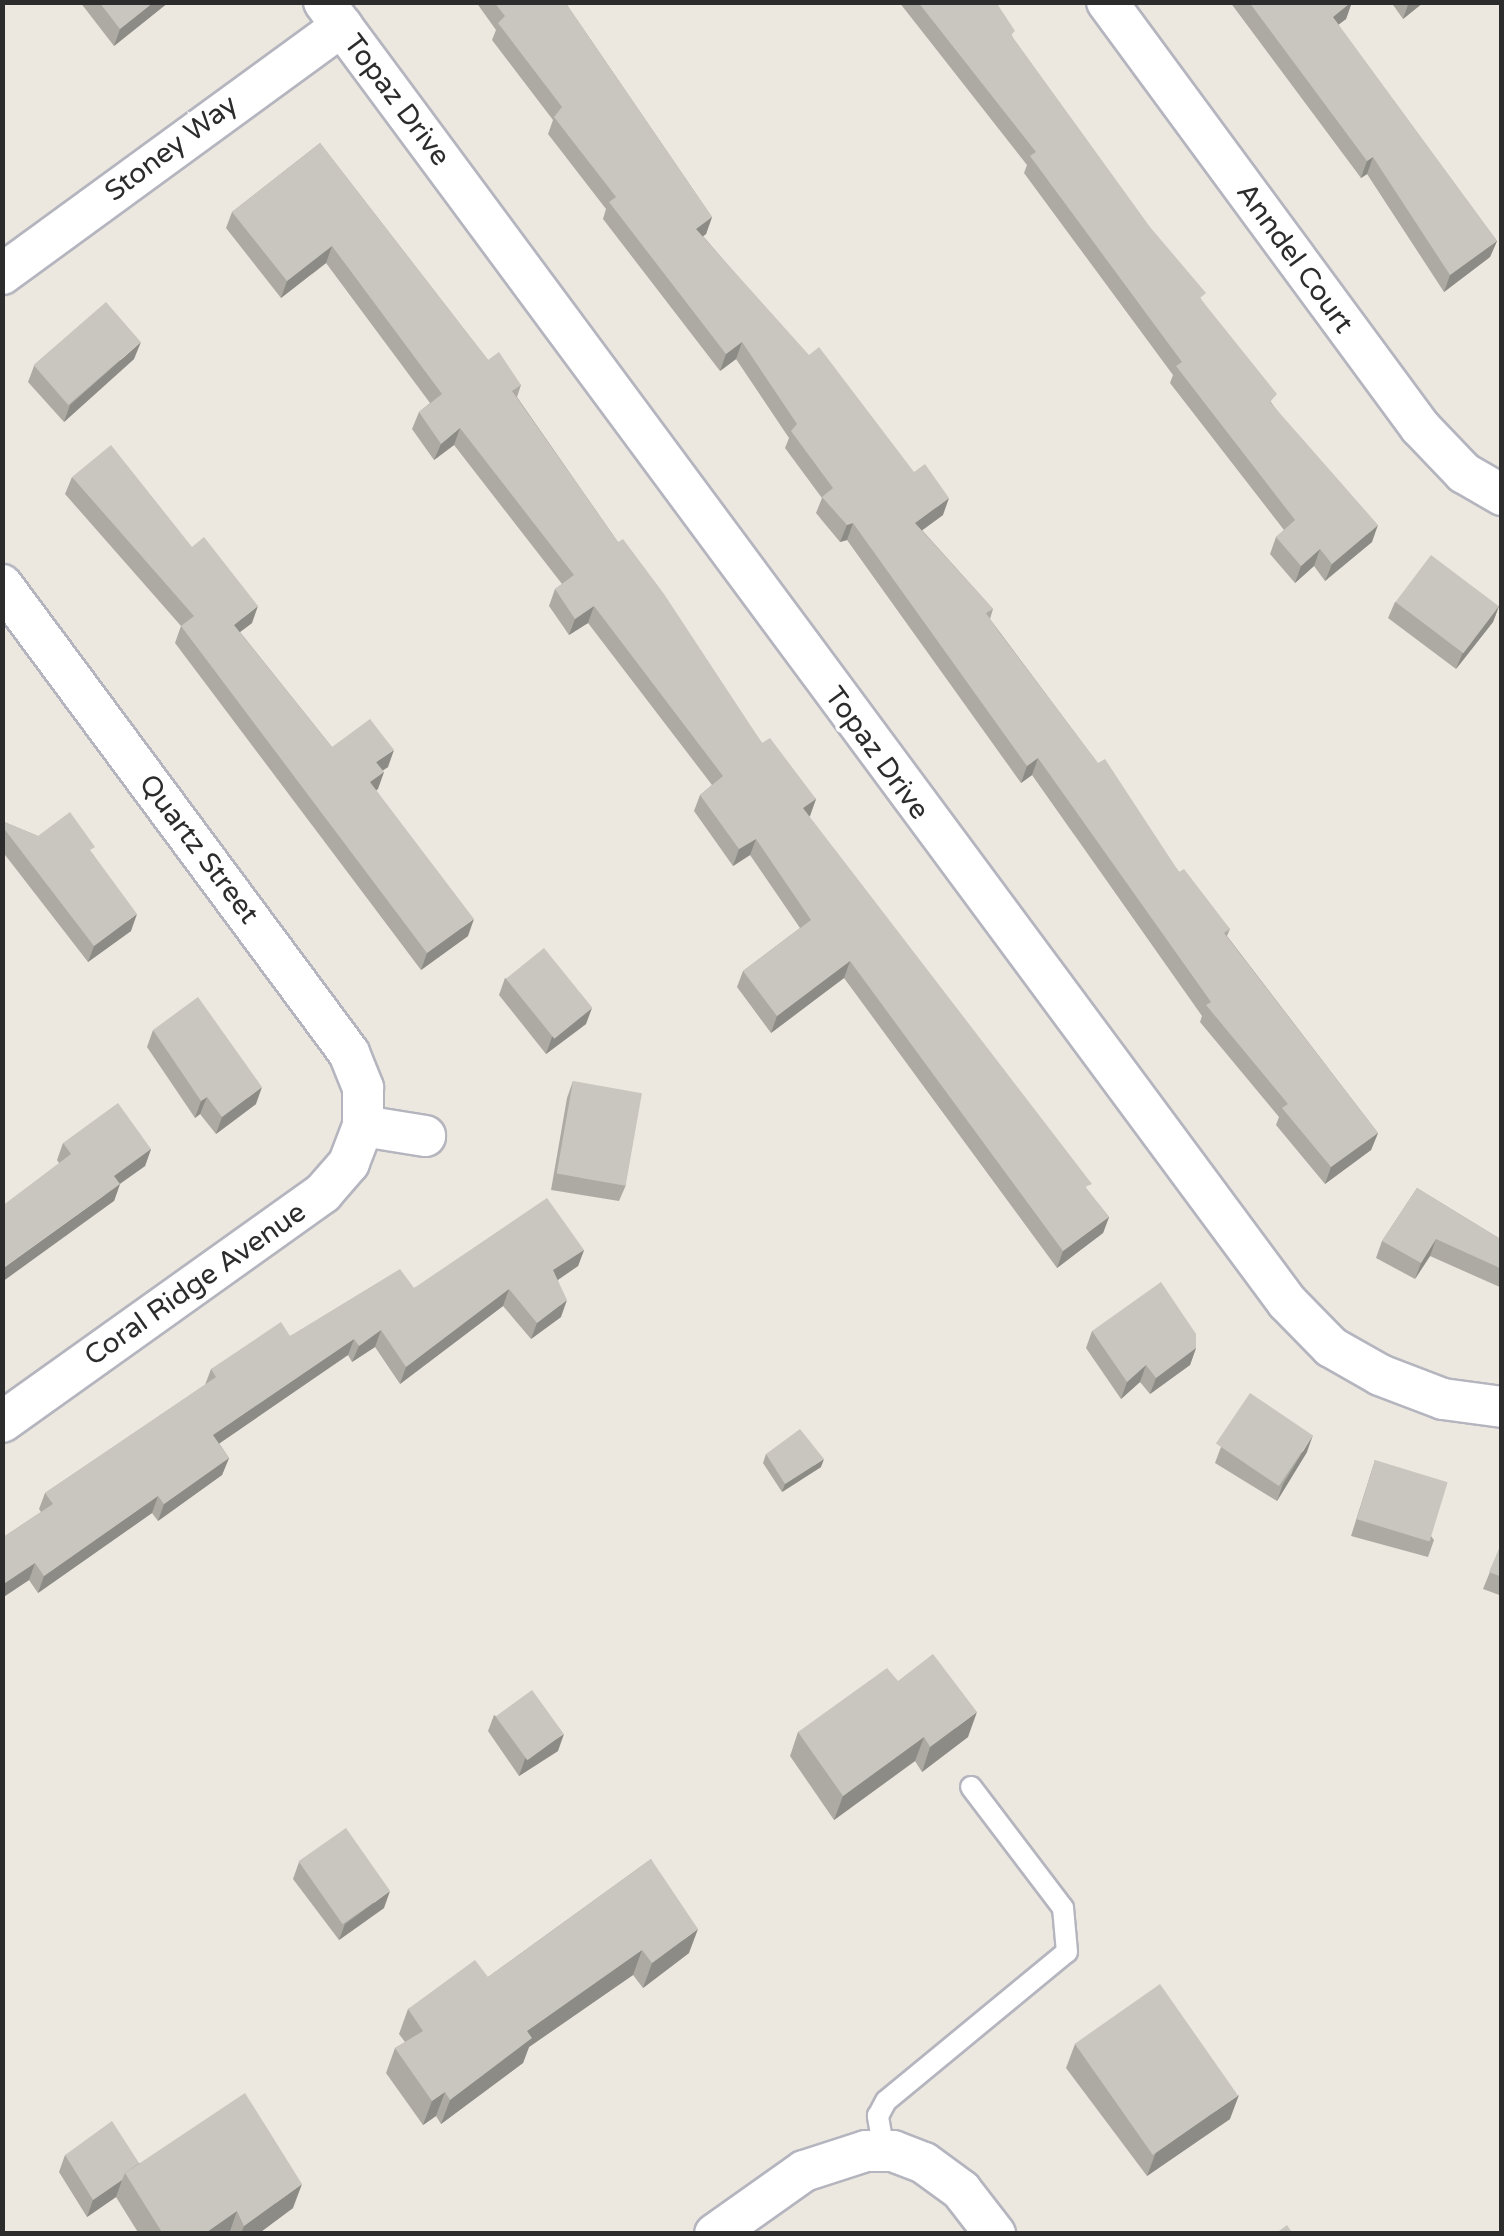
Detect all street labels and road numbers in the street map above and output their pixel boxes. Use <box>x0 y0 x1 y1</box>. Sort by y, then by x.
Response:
street label: Topaz Drive <box>337 28 457 172</box>
street label: Stoney Way <box>98 87 244 209</box>
street label: Anndel Court <box>1229 176 1361 340</box>
street label: Topaz Drive <box>818 680 936 826</box>
street label: Quartz Street <box>132 768 266 930</box>
street label: Coral Ridge Avenue <box>78 1195 312 1373</box>

